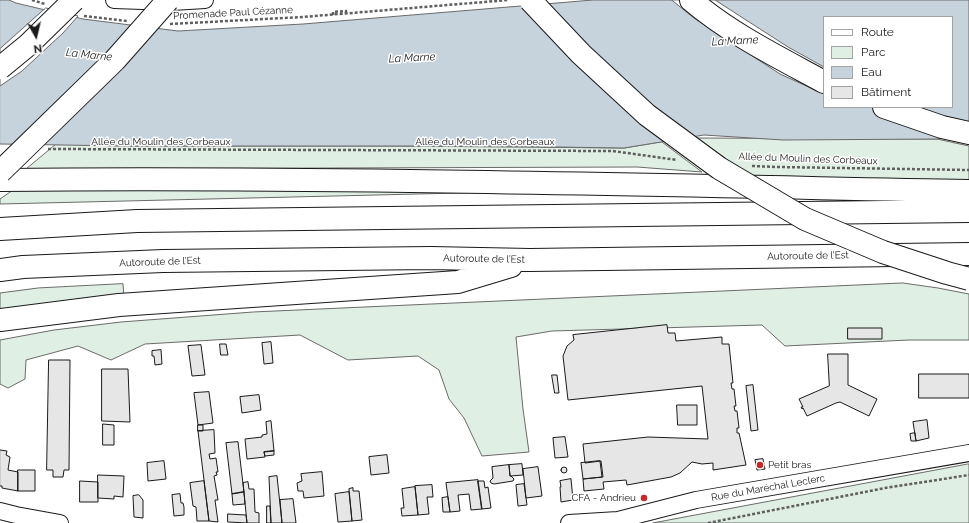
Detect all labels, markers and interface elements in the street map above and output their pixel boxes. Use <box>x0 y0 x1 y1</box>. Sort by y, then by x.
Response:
street label: Promenade Paul Cézanne <box>173 4 293 22</box>
north arrow <box>16 16 56 56</box>
legend <box>823 16 953 108</box>
text: Route <box>861 25 894 39</box>
water label: La Marne <box>711 33 759 49</box>
text: N <box>33 41 43 55</box>
text: Parc <box>861 45 886 59</box>
water label: La Marne <box>65 46 113 64</box>
water label: La Marne <box>388 50 436 66</box>
text: Eau <box>861 65 882 79</box>
text: Bâtiment <box>861 85 911 99</box>
street label: Allée du Moulin des Corbeaux <box>91 136 231 148</box>
street label: Allée du Moulin des Corbeaux <box>415 136 555 148</box>
street label: Allée du Moulin des Corbeaux <box>738 151 878 167</box>
street label: Autoroute de l’Est <box>767 249 849 263</box>
street label: Autoroute de l’Est <box>443 252 525 266</box>
street label: Autoroute de l’Est <box>119 255 201 269</box>
place label: Petit bras <box>768 459 811 471</box>
marker: Petit bras <box>755 460 765 470</box>
street label: Rue du Maréchal Leclerc <box>710 472 826 504</box>
place label: CFA - Andrieu <box>571 492 636 504</box>
marker: CFA - Andrieu <box>639 493 649 503</box>

